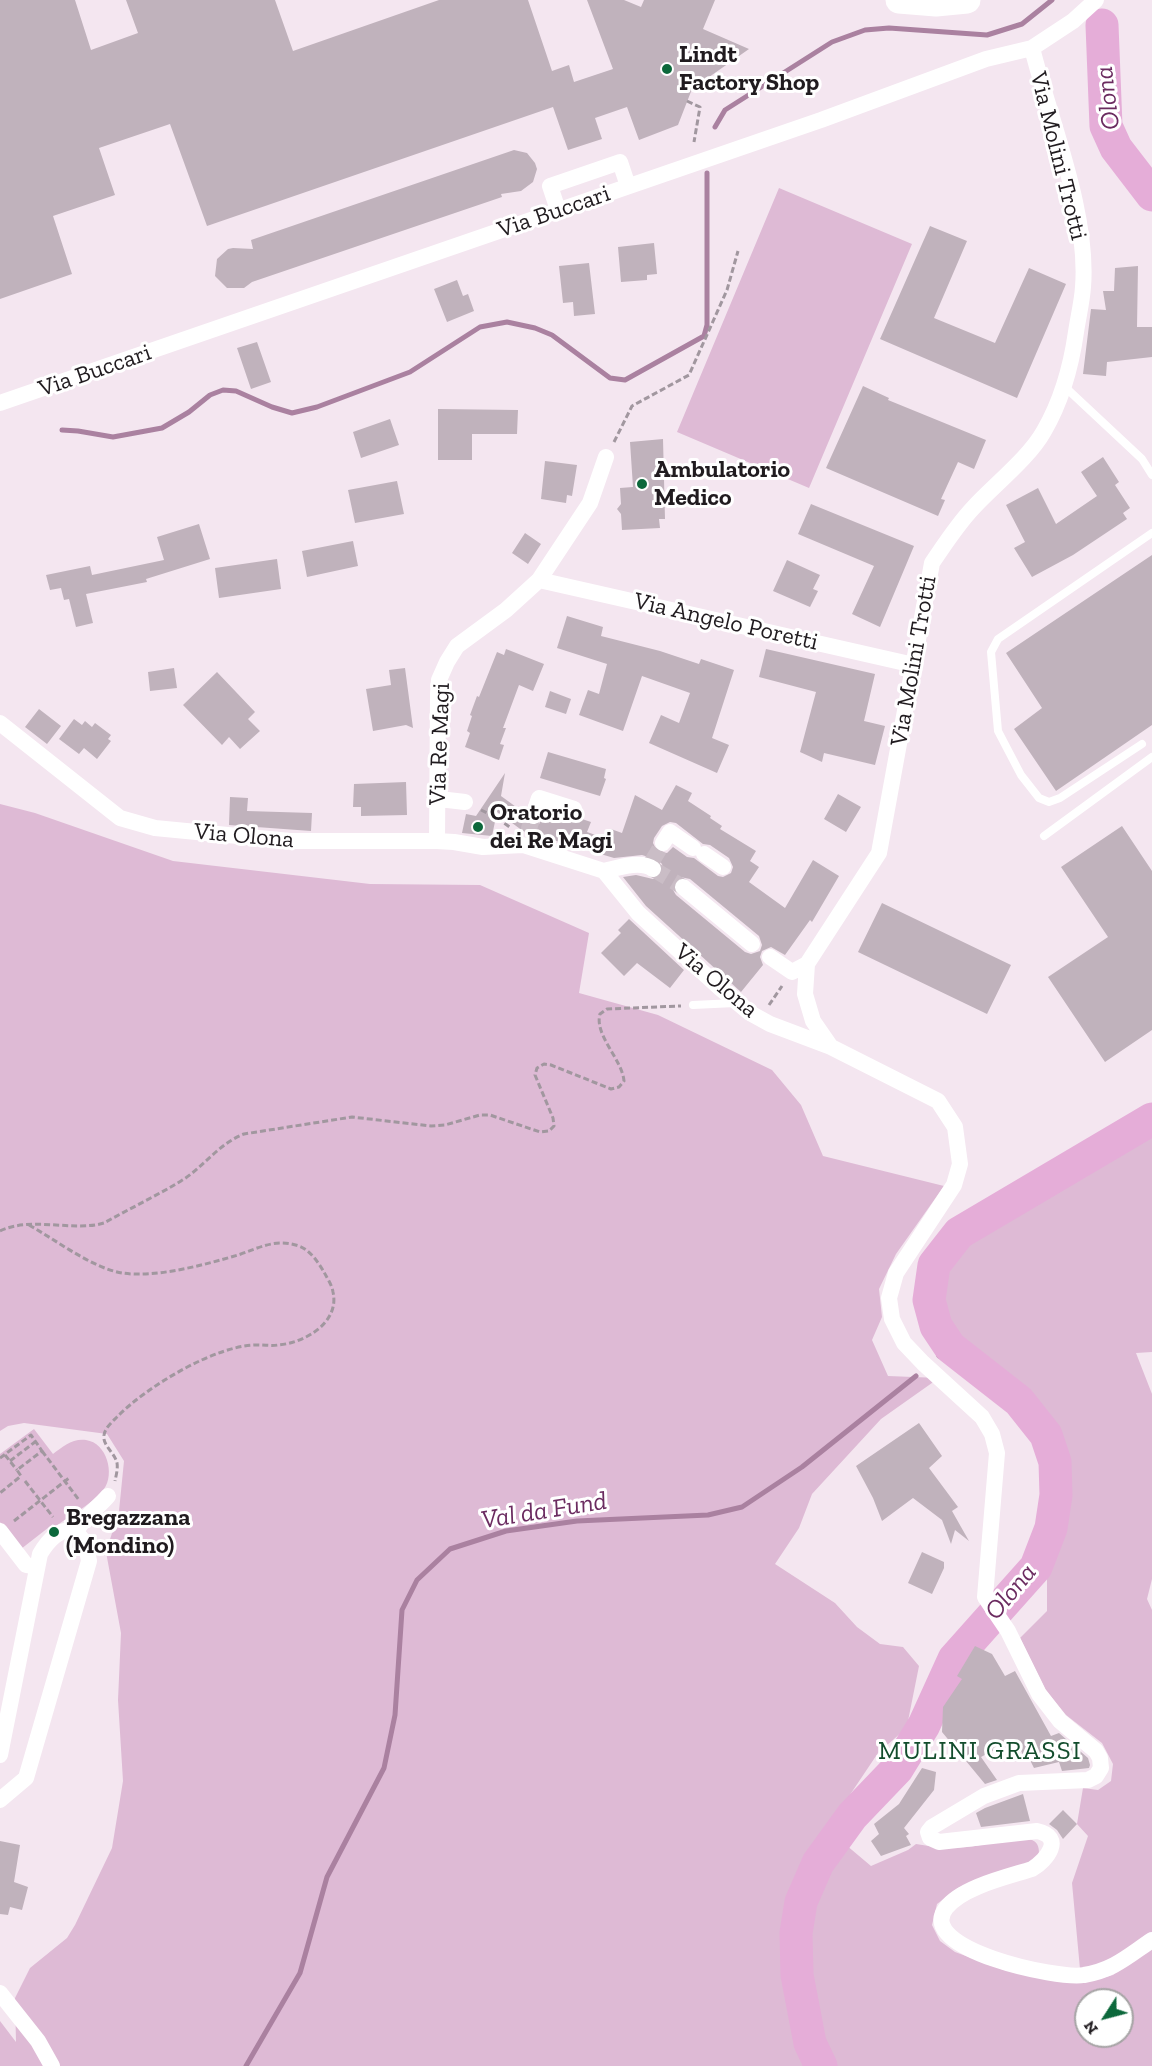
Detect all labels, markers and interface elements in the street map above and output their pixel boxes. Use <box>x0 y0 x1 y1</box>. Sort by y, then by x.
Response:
place label: Lindt Factory Shop <box>679 41 819 97</box>
marker: Lindt Factory Shop <box>660 62 674 76</box>
water label: Olona <box>1089 64 1127 132</box>
street label: Via Molini Trotti <box>1023 69 1093 243</box>
street label: Via Buccari <box>494 179 614 245</box>
street label: Via Buccari <box>35 338 155 404</box>
place label: Ambulatorio Medico <box>654 456 790 512</box>
marker: Ambulatorio Medico <box>635 477 649 491</box>
street label: Via Molini Trotti <box>885 574 943 748</box>
street label: Via Angelo Poretti <box>631 587 821 657</box>
street label: Via Re Magi <box>423 682 457 806</box>
place label: Oratorio dei Re Magi <box>490 799 613 855</box>
street label: Via Olona <box>193 817 295 855</box>
marker: Oratorio dei Re Magi <box>471 820 485 834</box>
street label: Via Olona <box>668 938 764 1024</box>
water label: Val da Fund <box>479 1486 609 1536</box>
place label: Bregazzana (Mondino) <box>66 1504 190 1560</box>
marker: Bregazzana (Mondino) <box>47 1525 61 1539</box>
water label: Olona <box>979 1558 1043 1626</box>
district label: MULINI GRASSI <box>878 1736 1082 1768</box>
north arrow <box>1074 1988 1134 2048</box>
text: N <box>1079 2017 1102 2038</box>

